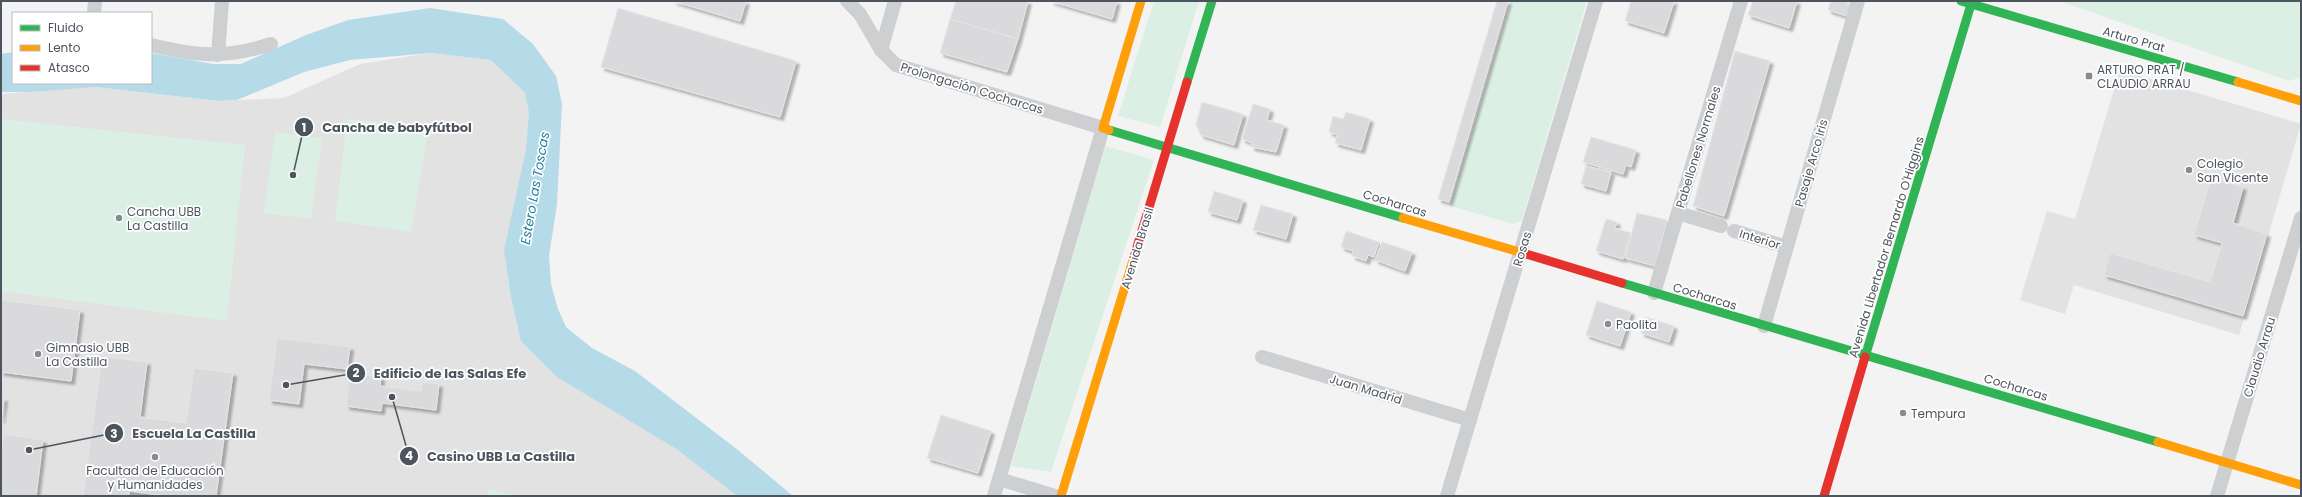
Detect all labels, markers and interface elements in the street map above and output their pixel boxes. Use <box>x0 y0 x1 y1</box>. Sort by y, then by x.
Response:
legend <box>12 12 152 84</box>
text: Fluido <box>48 19 84 36</box>
street label: Arturo Prat <box>2101 22 2167 56</box>
text: Lento <box>48 39 81 56</box>
street label: Prolongación Cocharcas <box>898 58 1046 118</box>
text: Atasco <box>48 59 90 76</box>
place label: ARTURO PRAT / CLAUDIO ARRAU <box>2097 61 2191 92</box>
marker: ARTURO PRAT / CLAUDIO ARRAU <box>2084 71 2094 81</box>
street label: Pabellones Normales <box>1671 84 1725 210</box>
callout: Cancha de babyfútbol <box>294 115 479 140</box>
street label: Pasaje Arco Iris <box>1790 117 1832 209</box>
text: Cancha de babyfútbol <box>322 118 472 137</box>
text: 1 <box>302 119 306 136</box>
water label: Estero Las Toscas <box>516 130 554 246</box>
street label: Avenida Libertador Bernardo O'Higgins <box>1844 134 1928 360</box>
place label: Colegio San Vicente <box>2197 155 2268 186</box>
marker: Colegio San Vicente <box>2184 165 2194 175</box>
street label: Cocharcas <box>1361 185 1429 221</box>
place label: Cancha UBB La Castilla <box>127 203 201 234</box>
street label: Avenida Brasil <box>1117 205 1157 291</box>
marker: Cancha UBB La Castilla <box>114 213 124 223</box>
street label: Interior <box>1737 225 1783 253</box>
street label: Rosas <box>1509 229 1535 269</box>
street label: Cocharcas <box>1671 278 1739 314</box>
street label: Claudio Arrau <box>2239 315 2279 399</box>
place label: Paolita <box>1616 316 1657 333</box>
marker: Paolita <box>1603 319 1613 329</box>
place label: Gimnasio UBB La Castilla <box>46 339 129 370</box>
marker: Gimnasio UBB La Castilla <box>33 349 43 359</box>
callout: Edificio de las Salas Efe <box>346 361 534 386</box>
text: 2 <box>353 364 360 381</box>
text: Edificio de las Salas Efe <box>374 364 526 383</box>
street label: Cocharcas <box>1982 369 2050 405</box>
street label: Juan Madrid <box>1328 370 1404 408</box>
place label: Tempura <box>1911 405 1966 422</box>
marker: Tempura <box>1898 408 1908 418</box>
callout: Escuela La Castilla <box>104 421 264 446</box>
text: Escuela La Castilla <box>132 424 256 443</box>
text: 3 <box>110 425 118 442</box>
callout: Casino UBB La Castilla <box>399 444 583 469</box>
text: 4 <box>405 447 413 464</box>
text: Casino UBB La Castilla <box>427 447 575 466</box>
marker: Facultad de Educación y Humanidades <box>150 452 160 462</box>
place label: Facultad de Educación y Humanidades <box>86 462 224 493</box>

